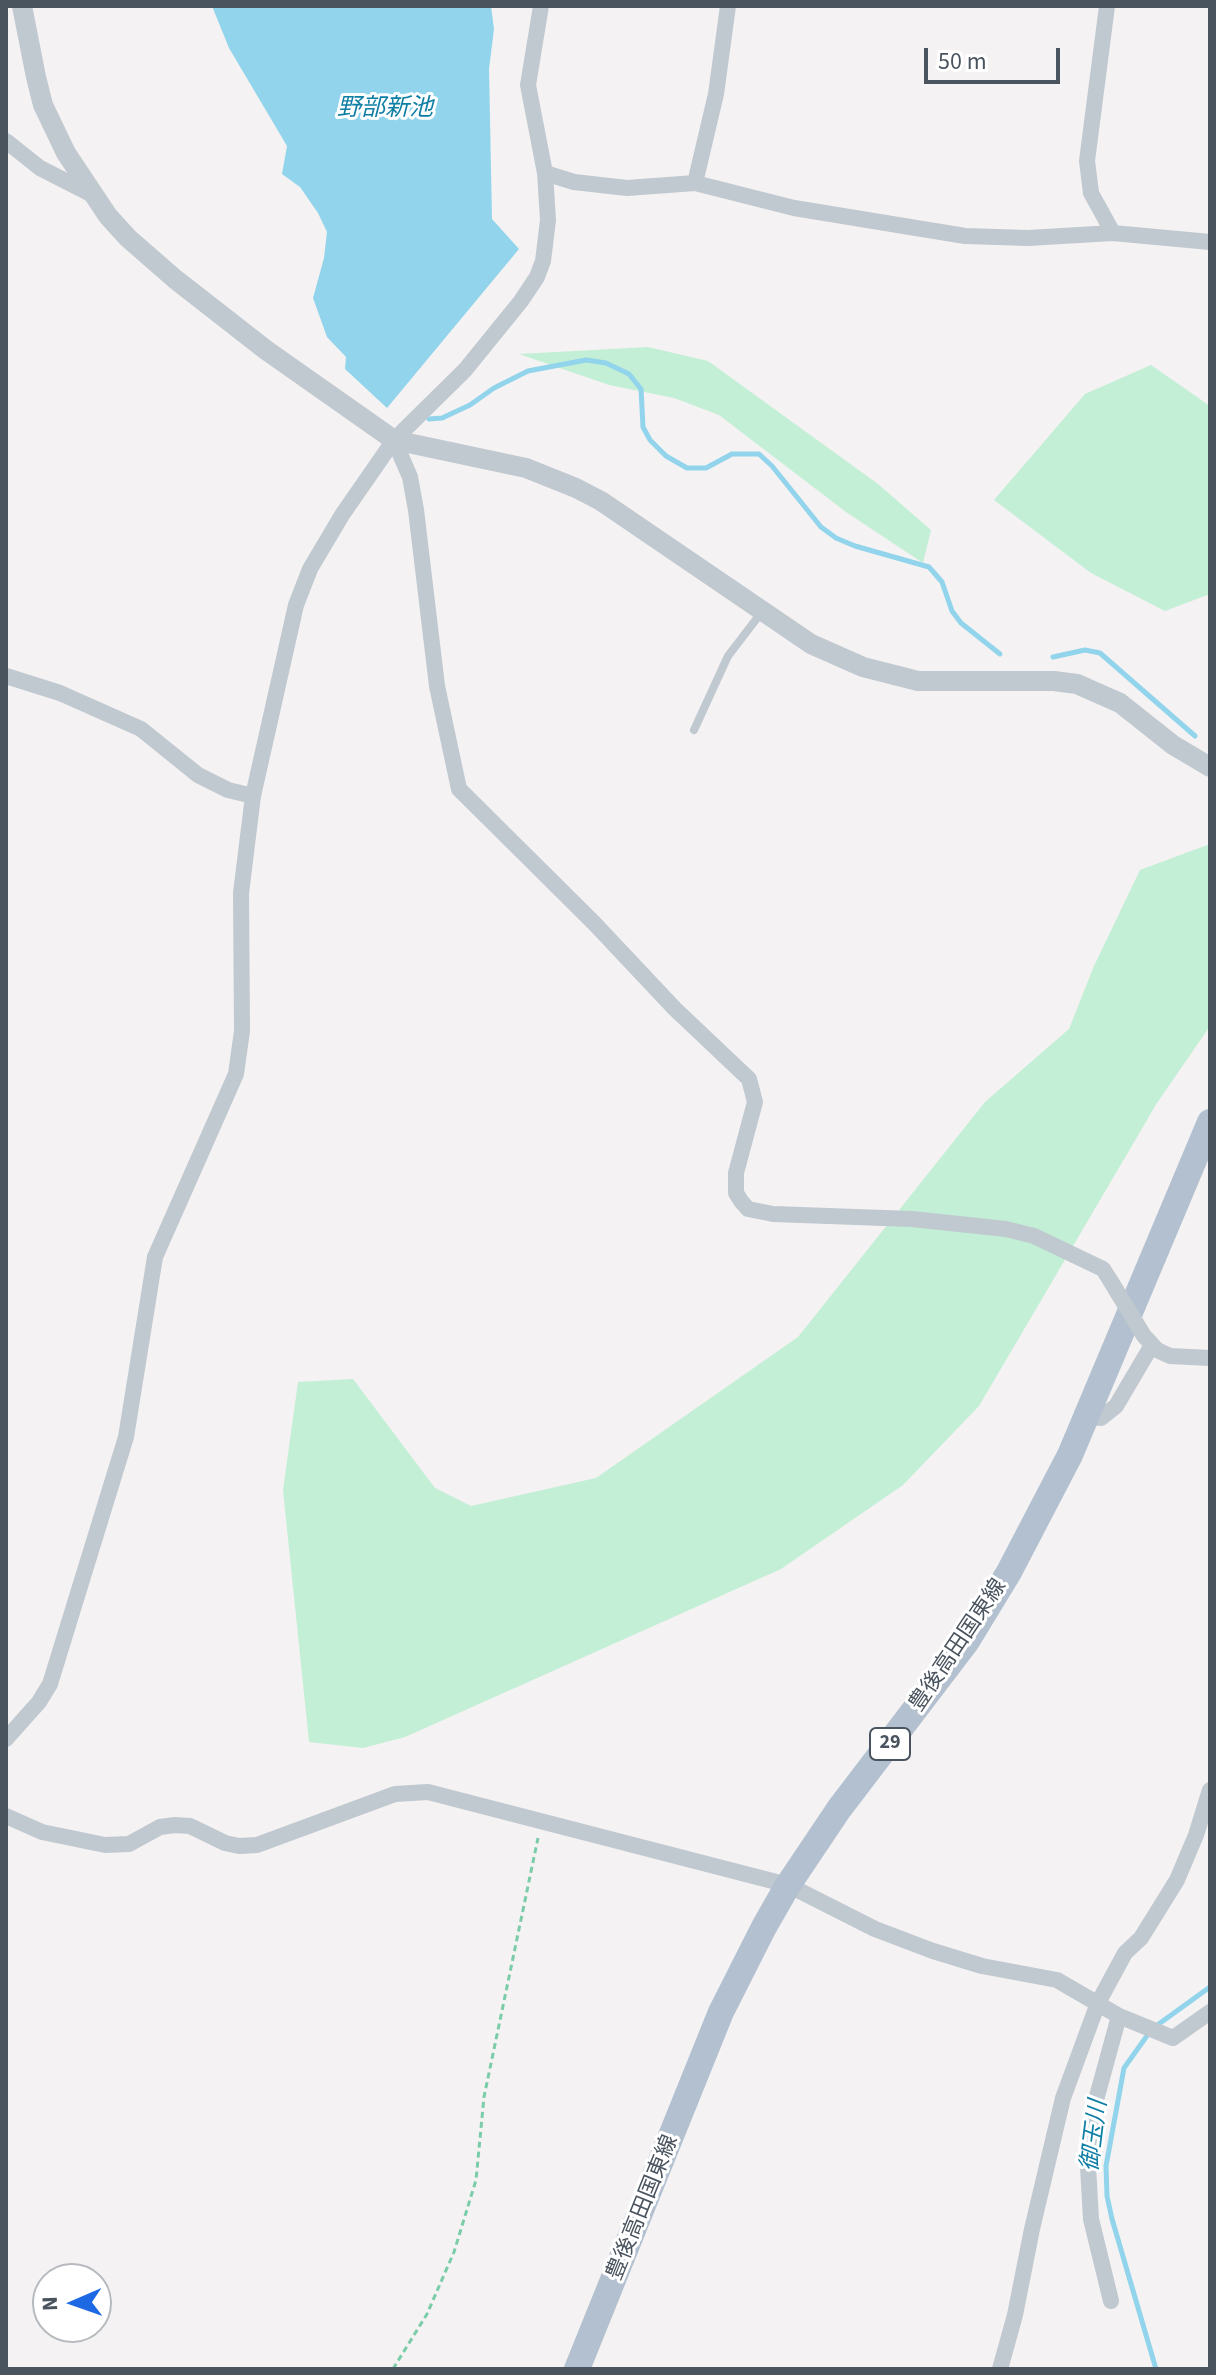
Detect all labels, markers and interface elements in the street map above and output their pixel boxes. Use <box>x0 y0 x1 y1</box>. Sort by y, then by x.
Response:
scale bar <box>928 32 1064 82</box>
text: 50 m <box>938 44 987 79</box>
water label: 野部新池 <box>337 96 433 124</box>
street label: 豊後高田国東線 <box>905 1575 1013 1717</box>
road number: 29 <box>870 1728 910 1760</box>
water label: 御玉川 <box>1077 2099 1115 2173</box>
street label: 豊後高田国東線 <box>603 2132 685 2284</box>
north arrow <box>32 2263 112 2343</box>
text: N <box>34 2296 66 2312</box>

